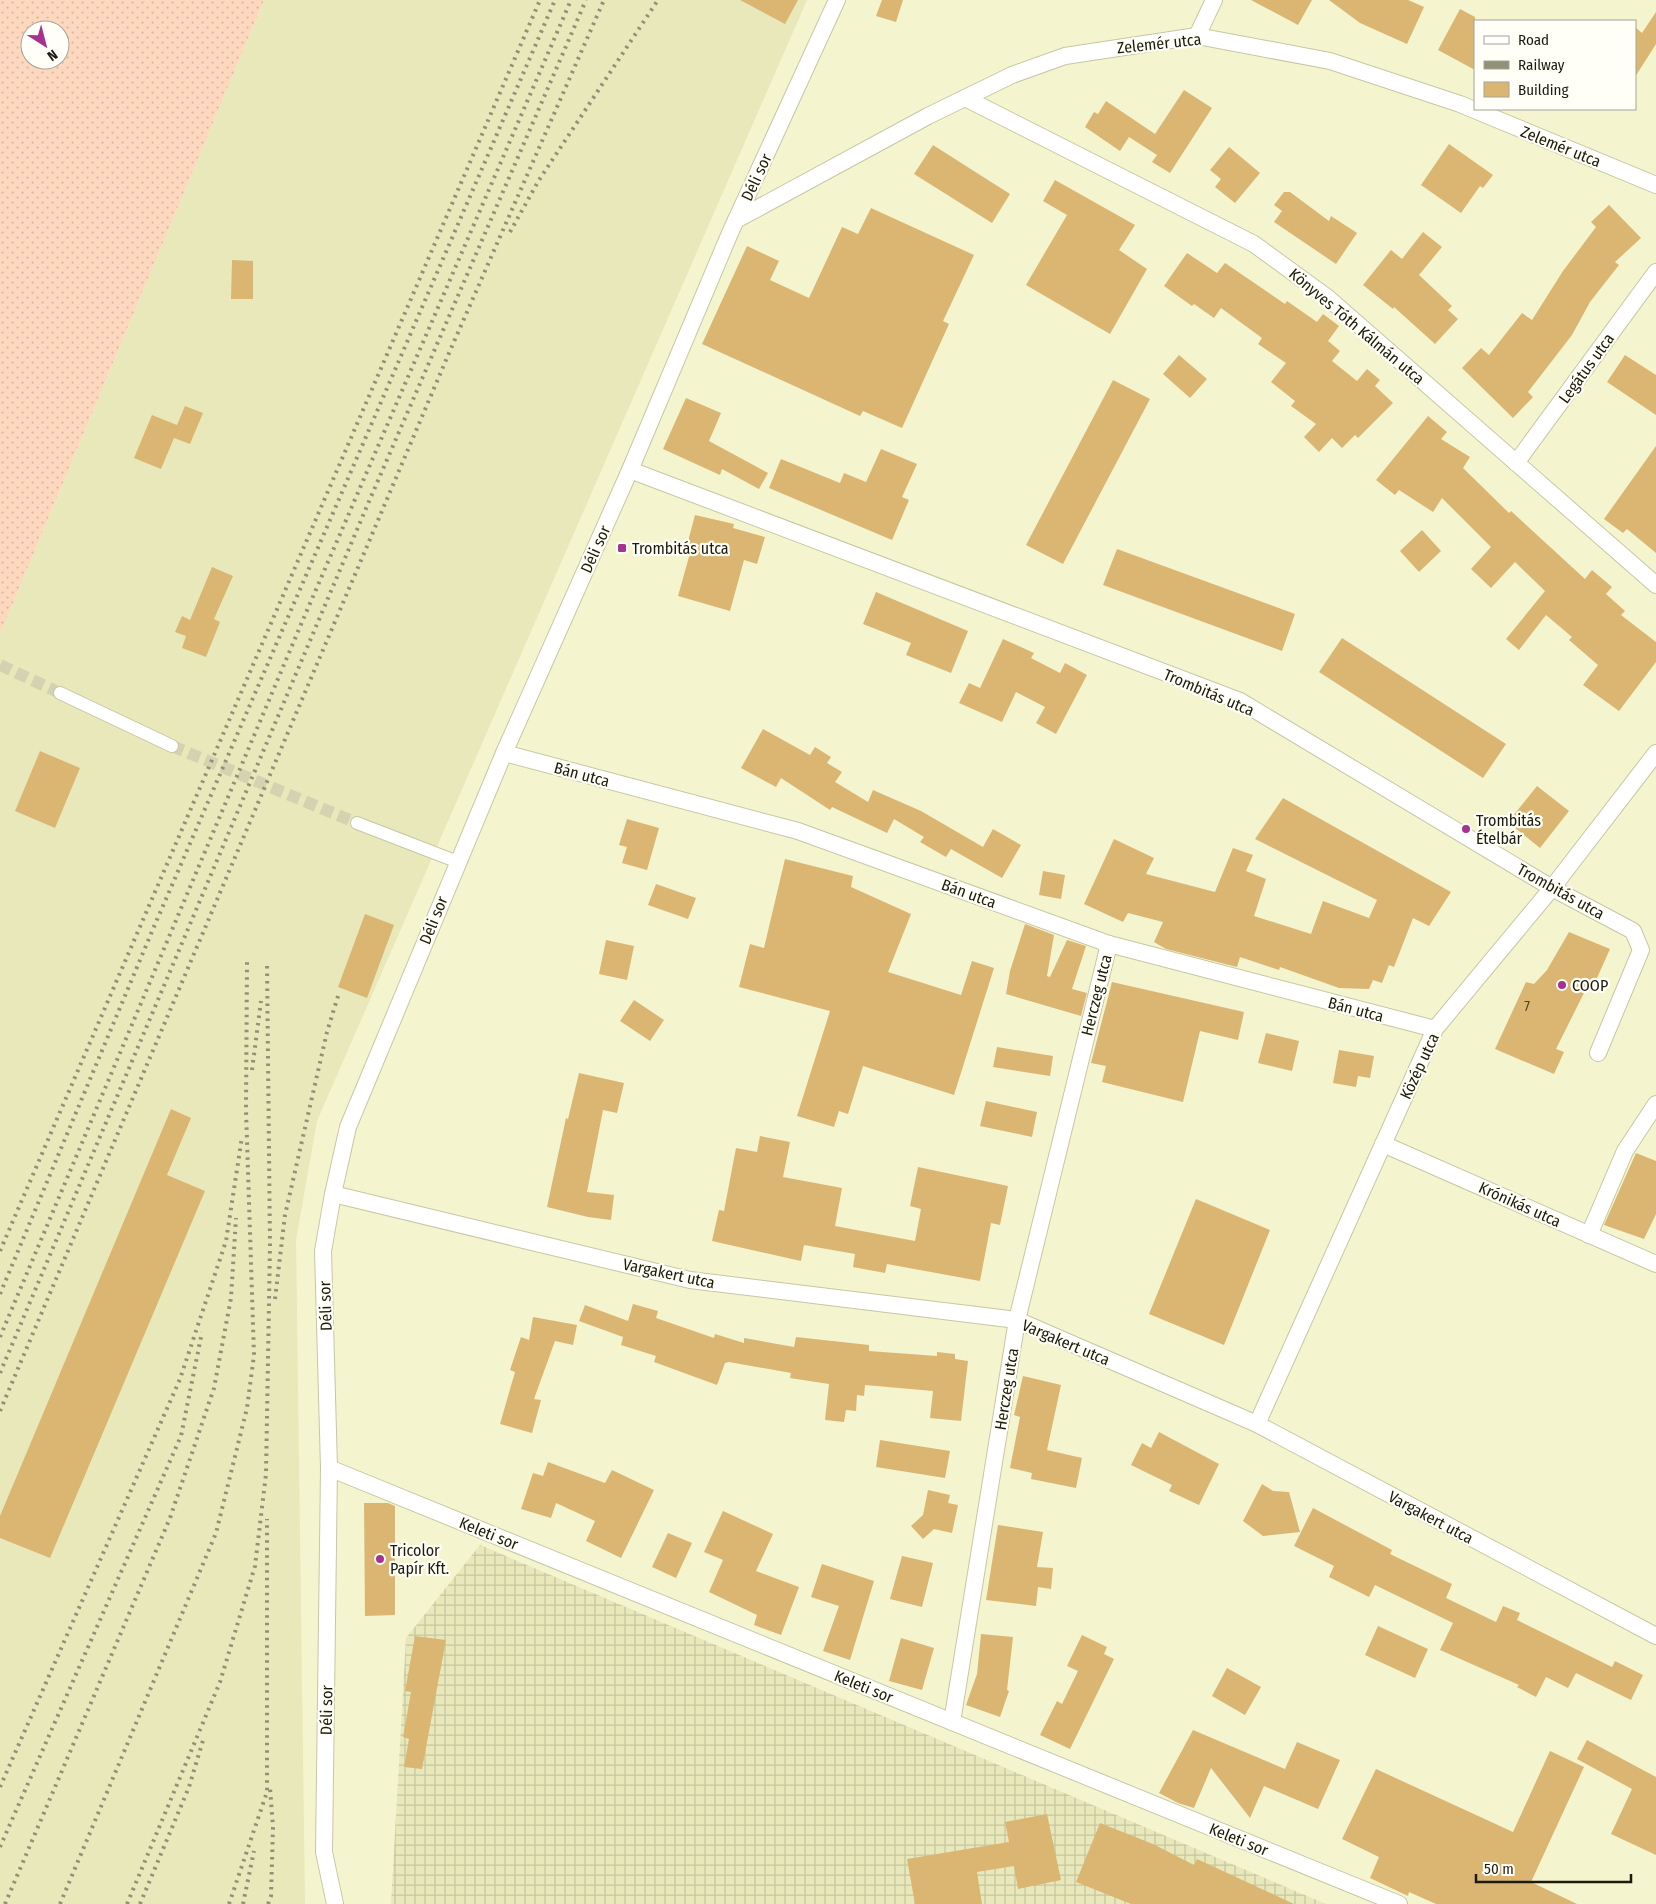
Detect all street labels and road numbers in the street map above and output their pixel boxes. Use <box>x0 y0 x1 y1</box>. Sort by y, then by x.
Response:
street label: Zelemér utca <box>1116 30 1202 57</box>
street label: Zelemér utca <box>1518 122 1604 171</box>
street label: Déli sor <box>737 150 776 204</box>
street label: Könyves Tóth Kálmán utca <box>1285 264 1428 389</box>
street label: Legátus utca <box>1555 330 1618 407</box>
street label: Déli sor <box>577 522 614 576</box>
street label: Trombitás utca <box>1161 665 1257 720</box>
street label: Bán utca <box>552 758 612 791</box>
street label: Trombitás utca <box>1514 860 1608 923</box>
street label: Bán utca <box>939 875 999 912</box>
street label: Déli sor <box>415 893 452 947</box>
street label: Herczeg utca <box>1077 952 1116 1038</box>
street label: Bán utca <box>1326 993 1386 1026</box>
street label: Közép utca <box>1396 1030 1443 1102</box>
street label: Krónikás utca <box>1476 1178 1564 1231</box>
street label: Vargakert utca <box>621 1254 717 1293</box>
street label: Déli sor <box>315 1280 336 1331</box>
street label: Vargakert utca <box>1019 1315 1113 1370</box>
street label: Herczeg utca <box>991 1347 1022 1431</box>
street label: Vargakert utca <box>1385 1487 1477 1548</box>
street label: Keleti sor <box>456 1513 522 1554</box>
street label: Keleti sor <box>831 1666 897 1707</box>
street label: Déli sor <box>317 1684 336 1735</box>
street label: Keleti sor <box>1206 1819 1272 1860</box>

